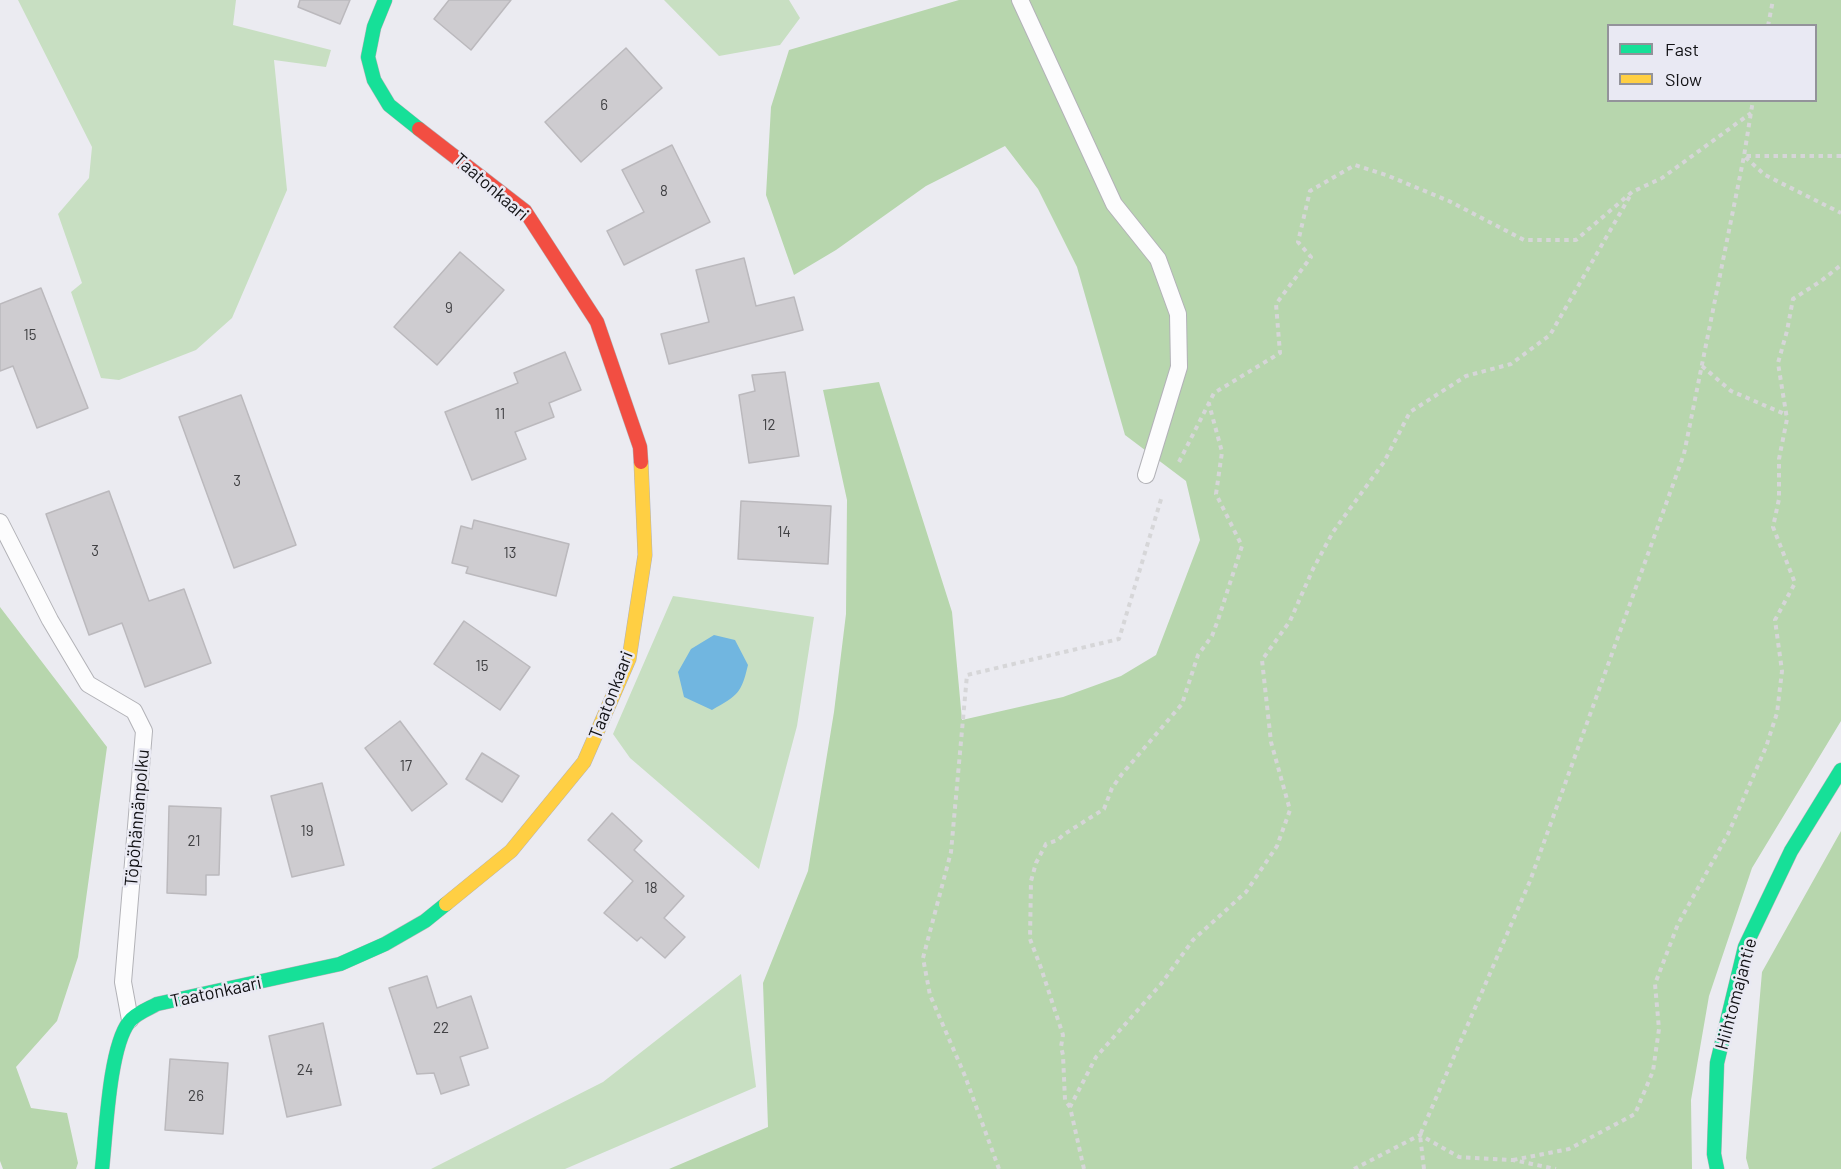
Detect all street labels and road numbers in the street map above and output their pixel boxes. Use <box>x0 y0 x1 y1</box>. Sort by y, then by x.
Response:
street label: Taatonkaari <box>449 149 533 225</box>
street label: Taatonkaari <box>584 648 638 742</box>
street label: Töpöhännänpolku <box>120 748 154 888</box>
street label: Hiihtomajantie <box>1711 936 1761 1052</box>
street label: Taatonkaari <box>169 972 263 1012</box>

